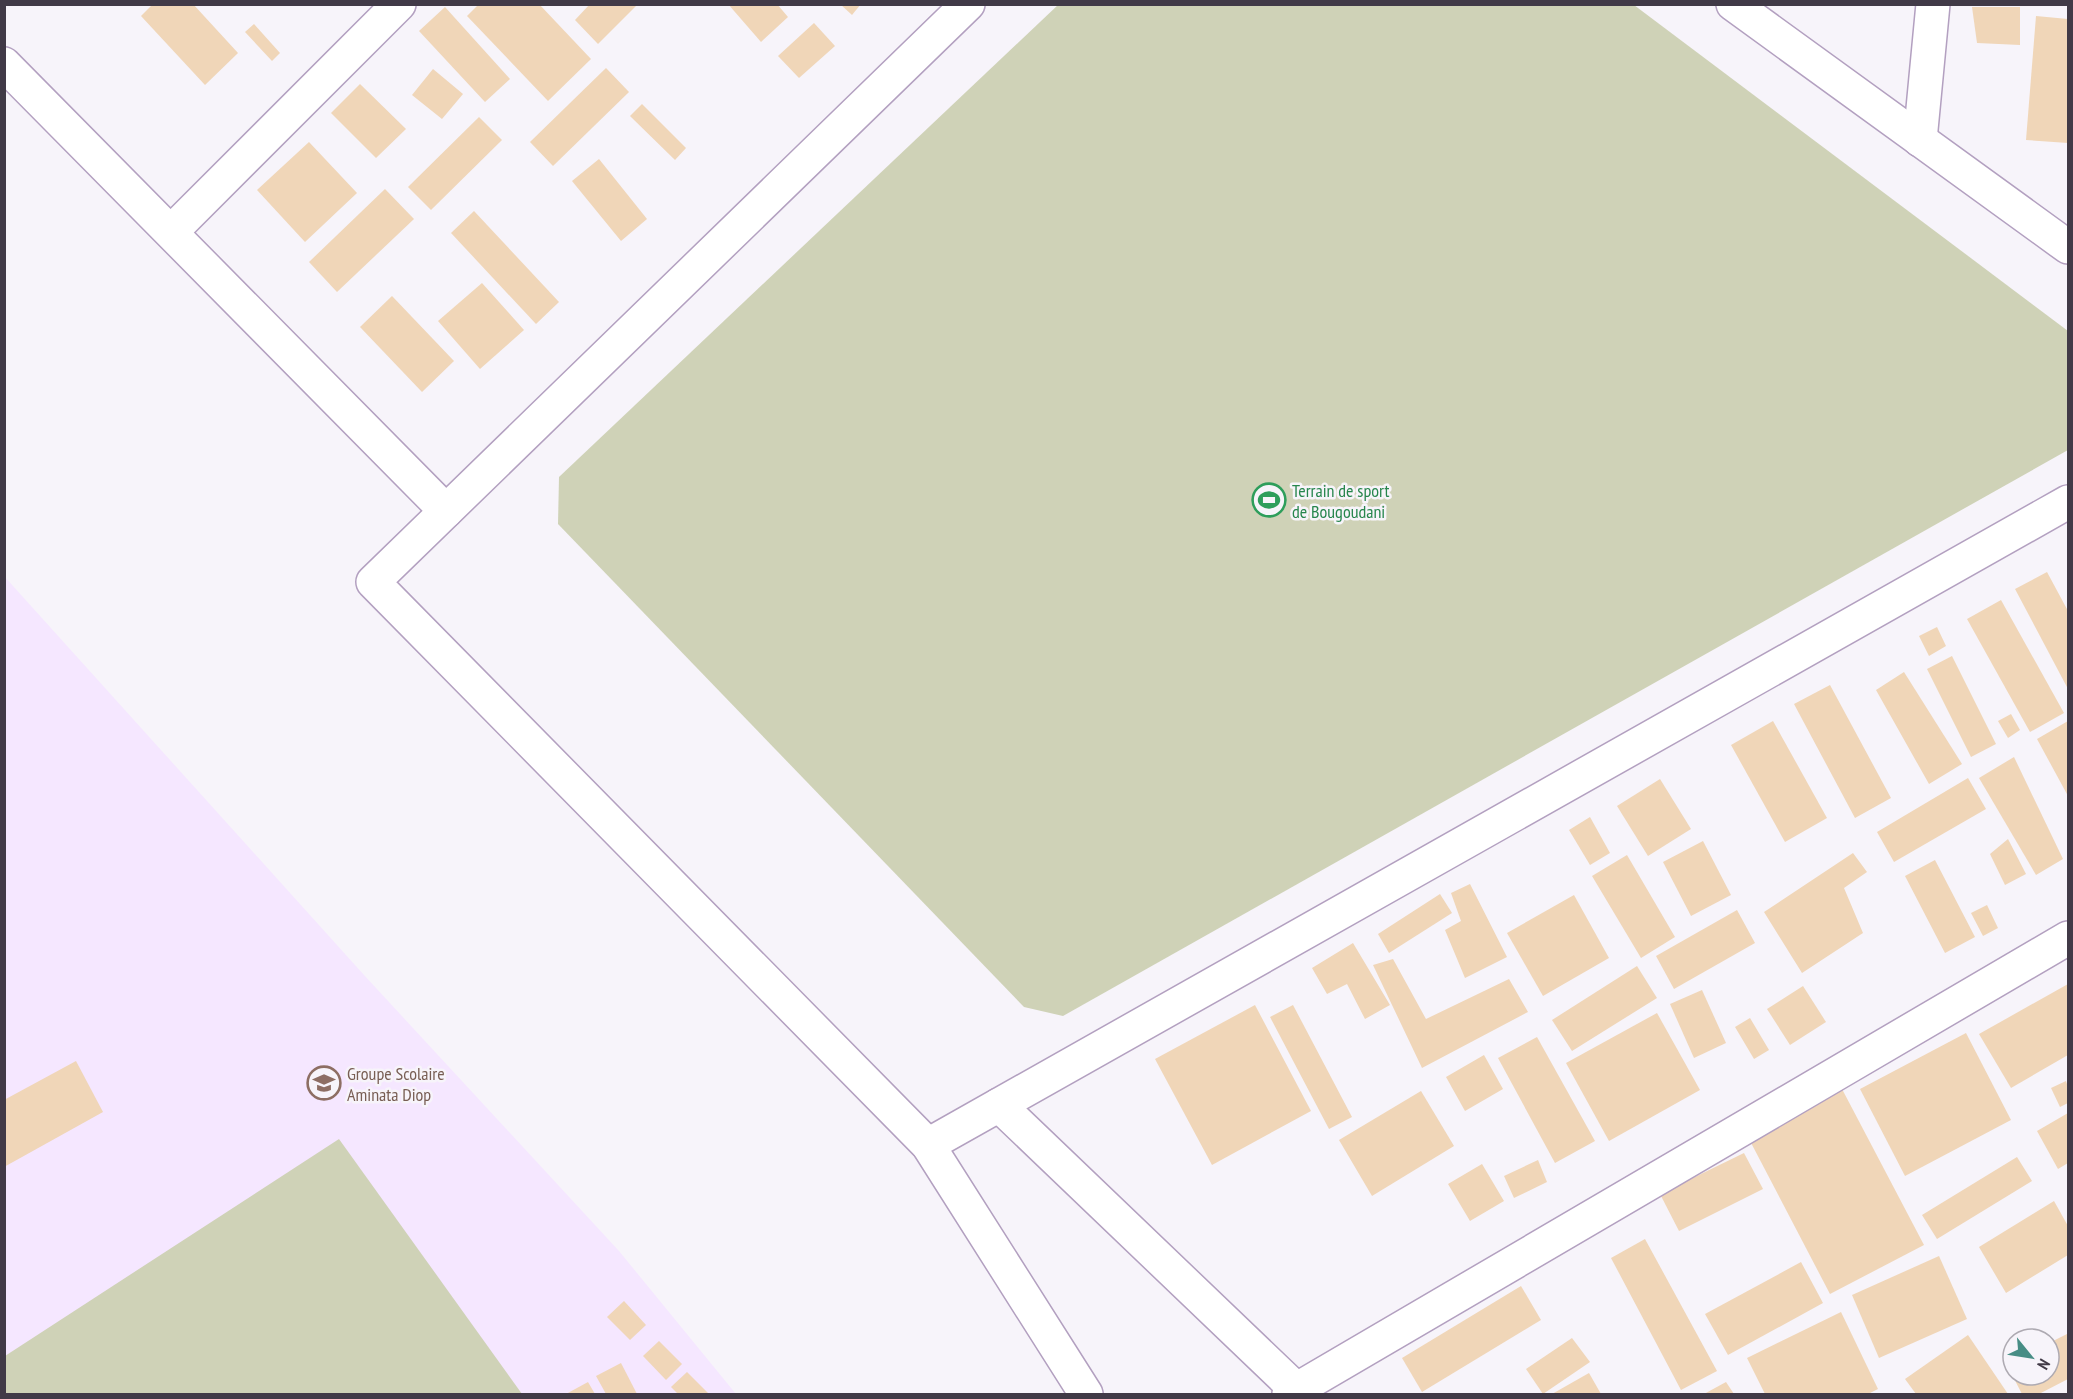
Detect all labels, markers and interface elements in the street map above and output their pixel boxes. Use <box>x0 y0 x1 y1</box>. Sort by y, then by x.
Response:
place label: Terrain de sport de Bougoudani <box>1292 479 1389 523</box>
sports icon: Terrain de sport de Bougoudani <box>1251 482 1287 518</box>
place label: Groupe Scolaire Aminata Diop <box>347 1062 445 1106</box>
school or university icon: Groupe Scolaire Aminata Diop <box>306 1065 342 1101</box>
north arrow <box>2001 1327 2061 1387</box>
text: N <box>2033 1356 2055 1373</box>

